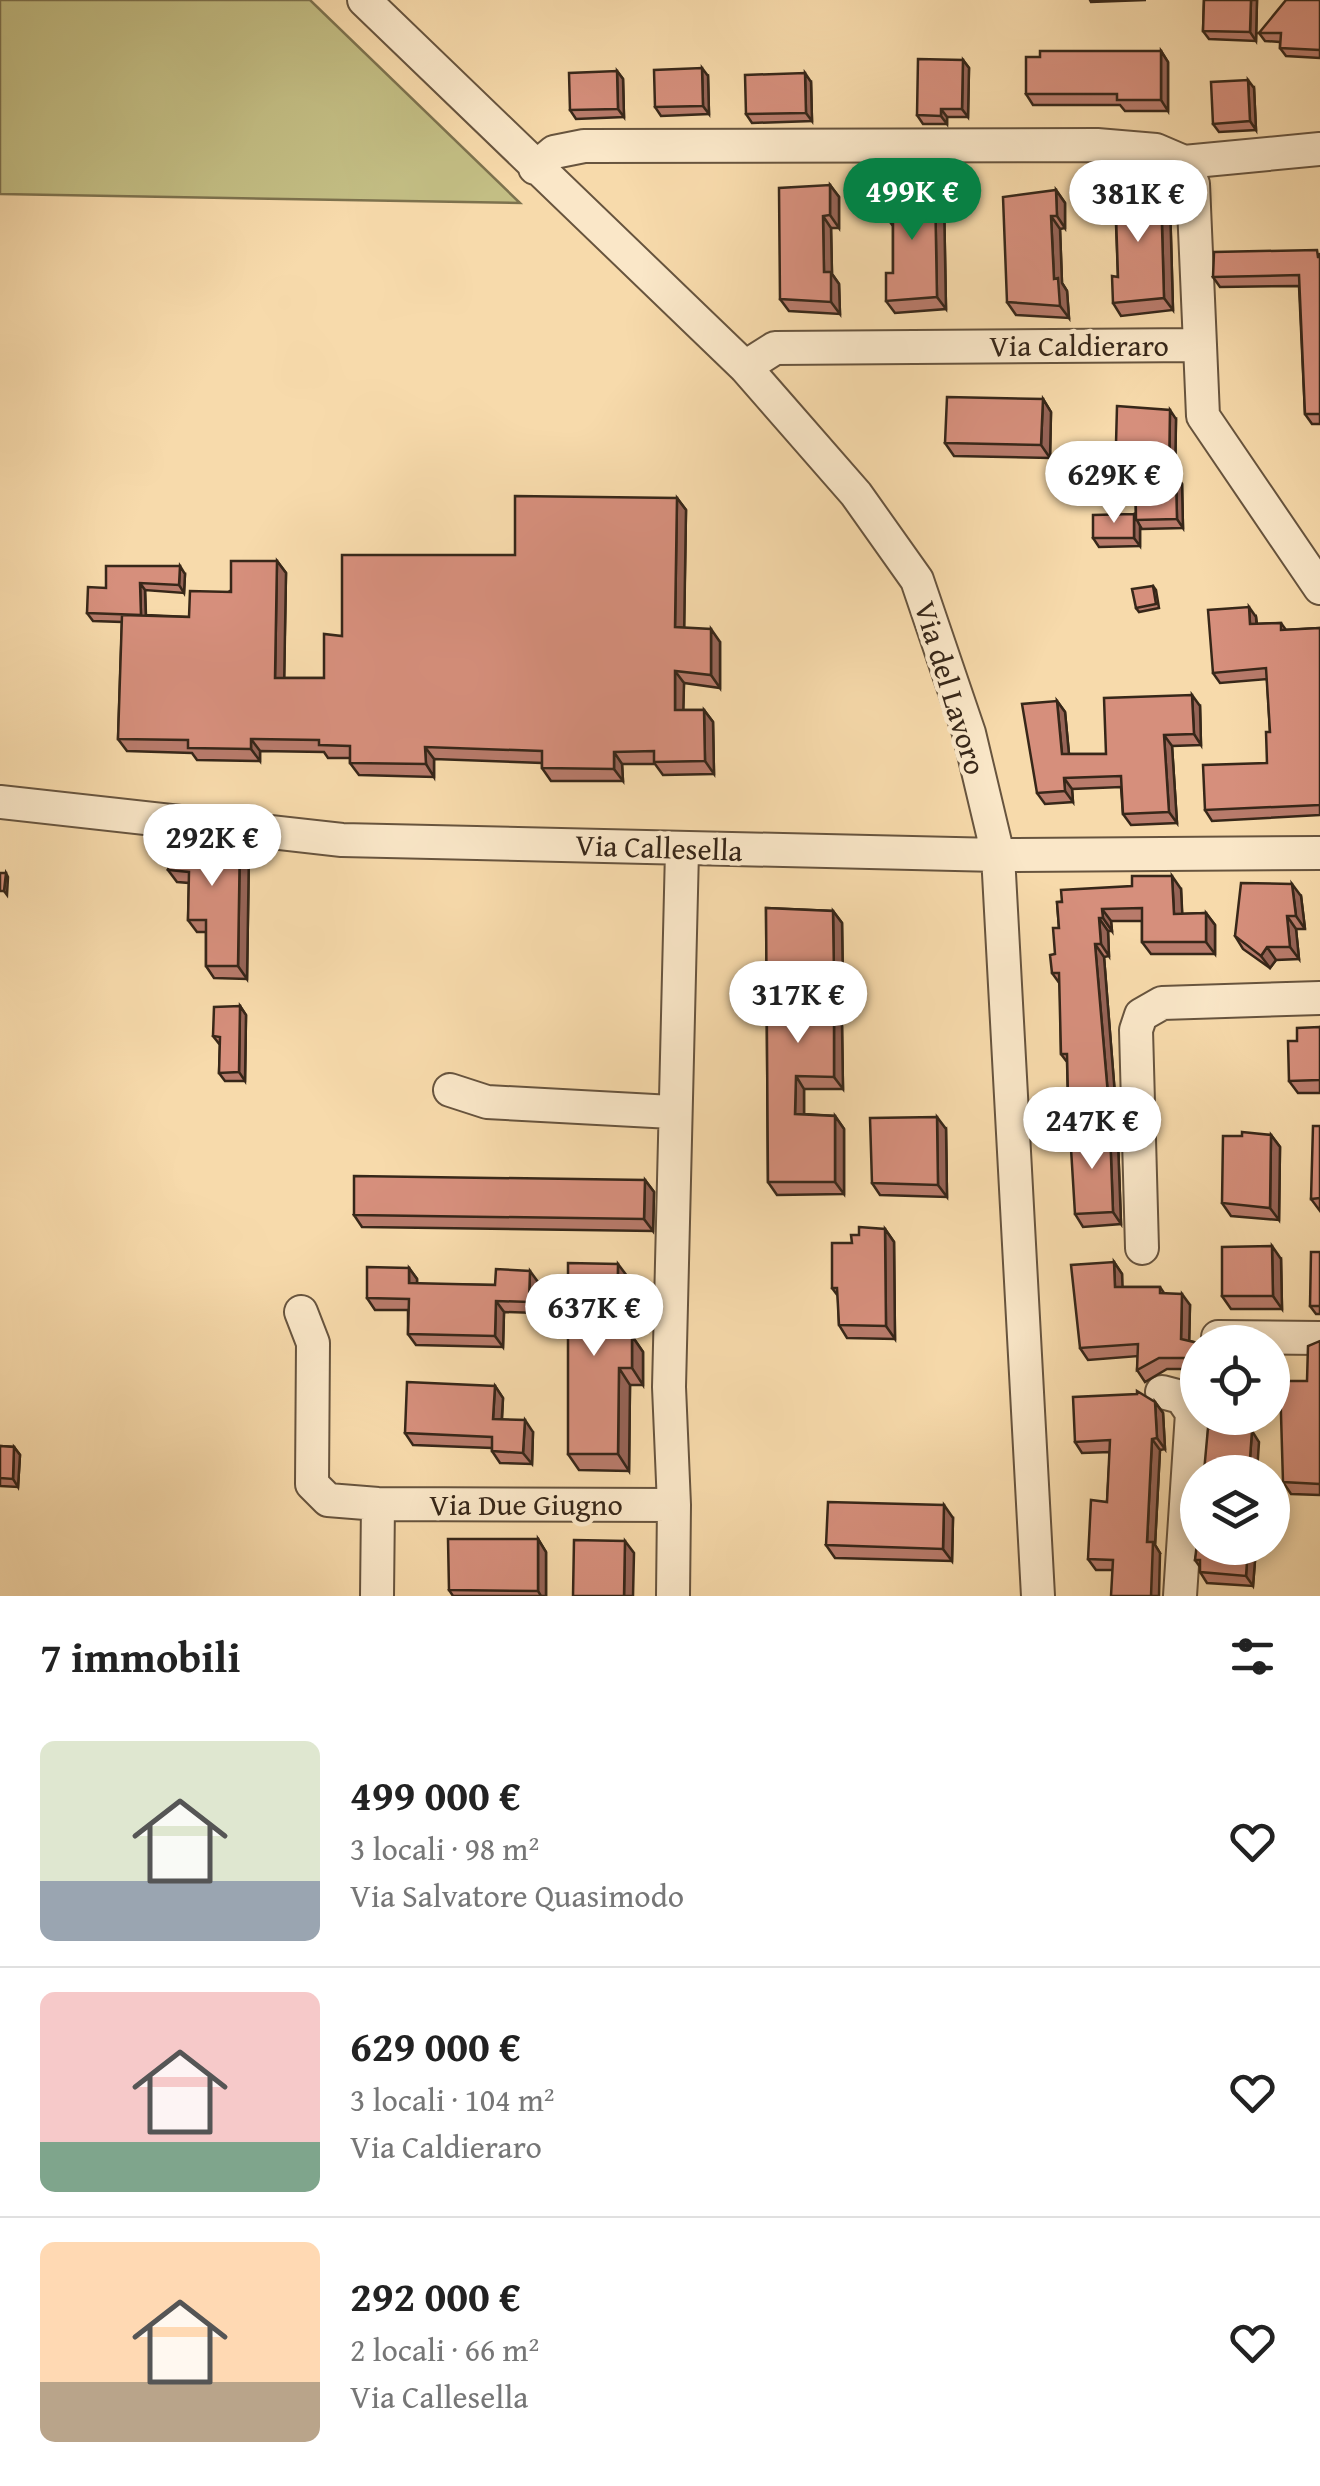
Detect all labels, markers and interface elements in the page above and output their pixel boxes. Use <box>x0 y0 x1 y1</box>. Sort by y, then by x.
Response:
pin: 499K € <box>831 158 993 243</box>
pin: 381K € <box>1057 160 1219 245</box>
text: 499K € <box>865 167 959 214</box>
text: 381K € <box>1091 169 1185 216</box>
street label: Via Caldieraro <box>989 323 1169 367</box>
pin: 629K € <box>1033 441 1195 526</box>
text: 629K € <box>1067 450 1161 497</box>
street label: Via del Lavoro <box>904 596 998 780</box>
pin: 292K € <box>131 804 293 889</box>
text: 292K € <box>165 813 259 860</box>
street label: Via Callesella <box>575 822 743 872</box>
pin: 317K € <box>717 961 879 1046</box>
text: 317K € <box>751 970 845 1017</box>
pin: 247K € <box>1011 1087 1173 1172</box>
text: 247K € <box>1045 1096 1139 1143</box>
pin: 637K € <box>513 1274 675 1359</box>
text: 637K € <box>547 1283 641 1330</box>
map controls <box>1180 1325 1290 1565</box>
button: locate <box>1180 1325 1290 1435</box>
button: layers <box>1180 1455 1290 1565</box>
street label: Via Due Giugno <box>429 1482 623 1526</box>
text: 7 immobili <box>40 1626 240 1687</box>
icon: filters <box>1225 1629 1280 1684</box>
text: 499 000 € <box>350 1764 521 1825</box>
icon: home <box>120 1781 240 1901</box>
icon: heart <box>1225 1814 1280 1869</box>
text: 3 locali · 98 m² <box>350 1825 539 1872</box>
text: Via Salvatore Quasimodo <box>350 1872 684 1919</box>
text: 629 000 € <box>350 2015 521 2076</box>
icon: home <box>120 2032 240 2152</box>
icon: heart <box>1225 2065 1280 2120</box>
text: 3 locali · 104 m² <box>350 2076 555 2123</box>
text: Via Caldieraro <box>350 2123 542 2170</box>
text: 292 000 € <box>350 2265 521 2326</box>
icon: home <box>120 2282 240 2402</box>
icon: heart <box>1225 2315 1280 2370</box>
text: 2 locali · 66 m² <box>350 2326 539 2373</box>
text: Via Callesella <box>350 2373 528 2420</box>

